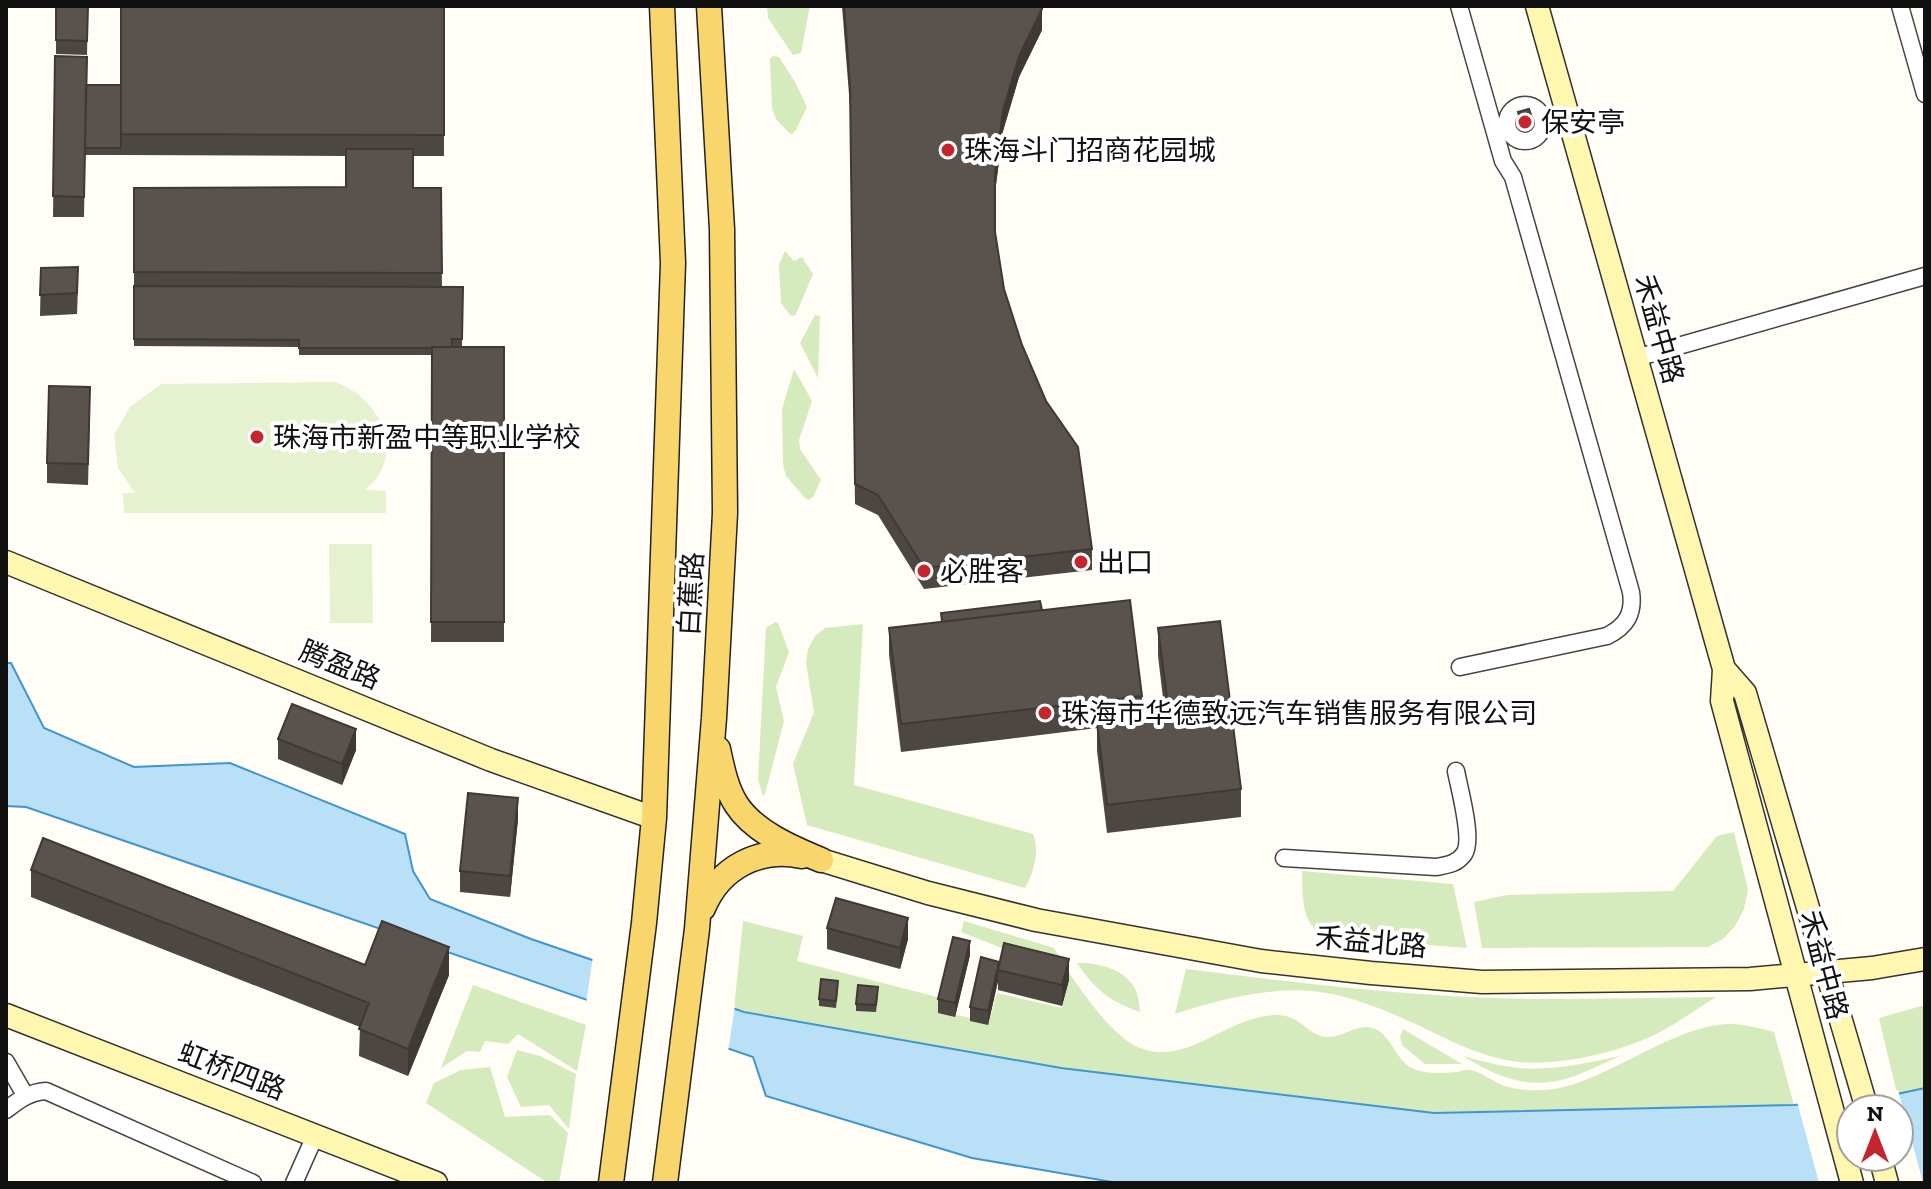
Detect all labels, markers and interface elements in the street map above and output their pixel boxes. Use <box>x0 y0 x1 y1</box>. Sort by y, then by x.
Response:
place label: 保安亭 <box>1541 106 1625 139</box>
marker: 保安亭 <box>1516 113 1534 131</box>
place label: 珠海斗门招商花园城 <box>964 134 1216 167</box>
marker: 珠海斗门招商花园城 <box>939 141 957 159</box>
street label: 禾益中路 <box>1628 271 1690 387</box>
place label: 珠海市新盈中等职业学校 <box>273 421 581 454</box>
marker: 珠海市新盈中等职业学校 <box>248 428 266 446</box>
place label: 出口 <box>1097 546 1153 579</box>
street label: 白蕉路 <box>672 551 710 637</box>
marker: 出口 <box>1072 553 1090 571</box>
place label: 必胜客 <box>940 555 1024 588</box>
marker: 必胜客 <box>915 562 933 580</box>
street label: 腾盈路 <box>295 634 385 696</box>
place label: 珠海市华德致远汽车销售服务有限公司 <box>1061 697 1537 730</box>
marker: 珠海市华德致远汽车销售服务有限公司 <box>1036 704 1054 722</box>
street label: 禾益中路 <box>1794 907 1854 1023</box>
street label: 禾益北路 <box>1314 921 1428 963</box>
street label: 虹桥四路 <box>174 1036 290 1106</box>
north arrow <box>1835 1093 1915 1173</box>
text: N <box>1867 1100 1884 1127</box>

